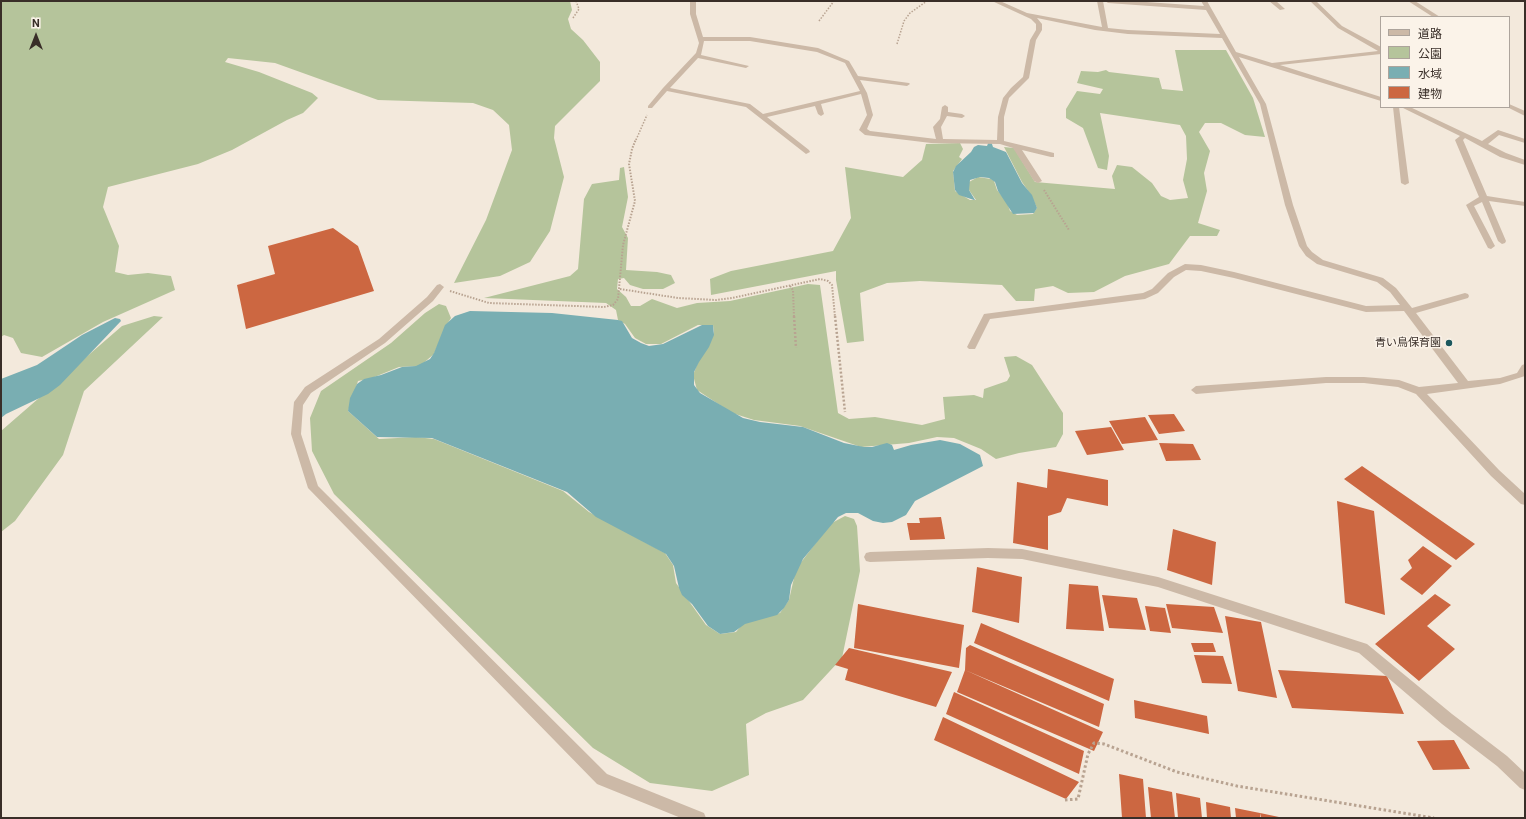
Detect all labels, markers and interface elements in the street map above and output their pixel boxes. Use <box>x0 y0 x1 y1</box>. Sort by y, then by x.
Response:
north arrow <box>16 16 56 56</box>
legend <box>1380 16 1510 108</box>
text: N <box>32 17 40 30</box>
text: 道路 <box>1418 27 1442 41</box>
text: 公園 <box>1418 47 1442 61</box>
text: 水域 <box>1418 67 1442 81</box>
text: 建物 <box>1418 87 1442 101</box>
place label: 青い鳥保育園 <box>1375 336 1441 350</box>
marker: 青い鳥保育園 <box>1444 338 1454 348</box>

